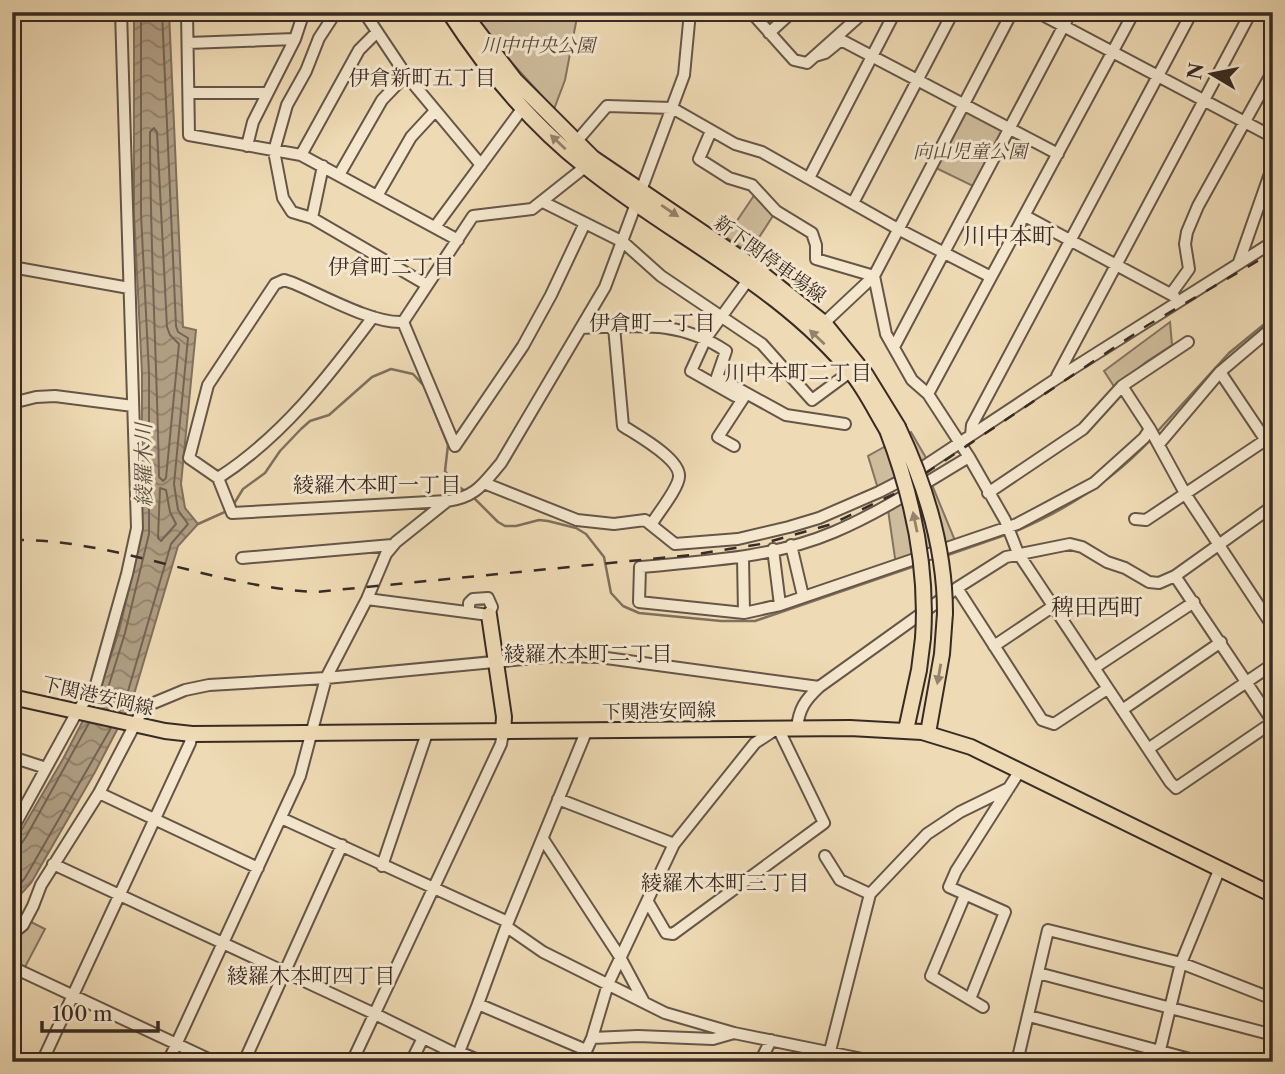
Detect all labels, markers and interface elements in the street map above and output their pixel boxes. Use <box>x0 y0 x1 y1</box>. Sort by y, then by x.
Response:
park label: 川中中央公園 <box>481 34 598 57</box>
north arrow <box>1176 38 1246 108</box>
text: N <box>1183 61 1209 81</box>
district label: 伊倉新町五丁目 <box>349 65 496 90</box>
one-way arrow <box>549 134 567 150</box>
park label: 向山児童公園 <box>913 140 1030 163</box>
one-way arrow <box>661 204 679 218</box>
street label: 新下関停車場線 <box>709 211 831 307</box>
district label: 川中本町 <box>963 222 1055 250</box>
district label: 伊倉町二丁目 <box>328 254 454 279</box>
district label: 伊倉町一丁目 <box>589 310 715 335</box>
one-way arrow <box>808 329 826 345</box>
district label: 川中本町二丁目 <box>725 360 872 385</box>
water label: 綾羅木川 <box>131 421 156 507</box>
district label: 綾羅木本町一丁目 <box>293 472 461 497</box>
one-way arrow <box>909 511 920 533</box>
district label: 稗田西町 <box>1051 593 1143 621</box>
district label: 綾羅木本町二丁目 <box>504 641 672 666</box>
one-way arrow <box>933 663 944 685</box>
street label: 下関港安岡線 <box>40 672 156 720</box>
street label: 下関港安岡線 <box>602 699 716 723</box>
district label: 綾羅木本町三丁目 <box>641 870 809 895</box>
district label: 綾羅木本町四丁目 <box>227 963 395 988</box>
scale bar <box>42 990 158 1034</box>
text: 100 m <box>52 1001 113 1026</box>

